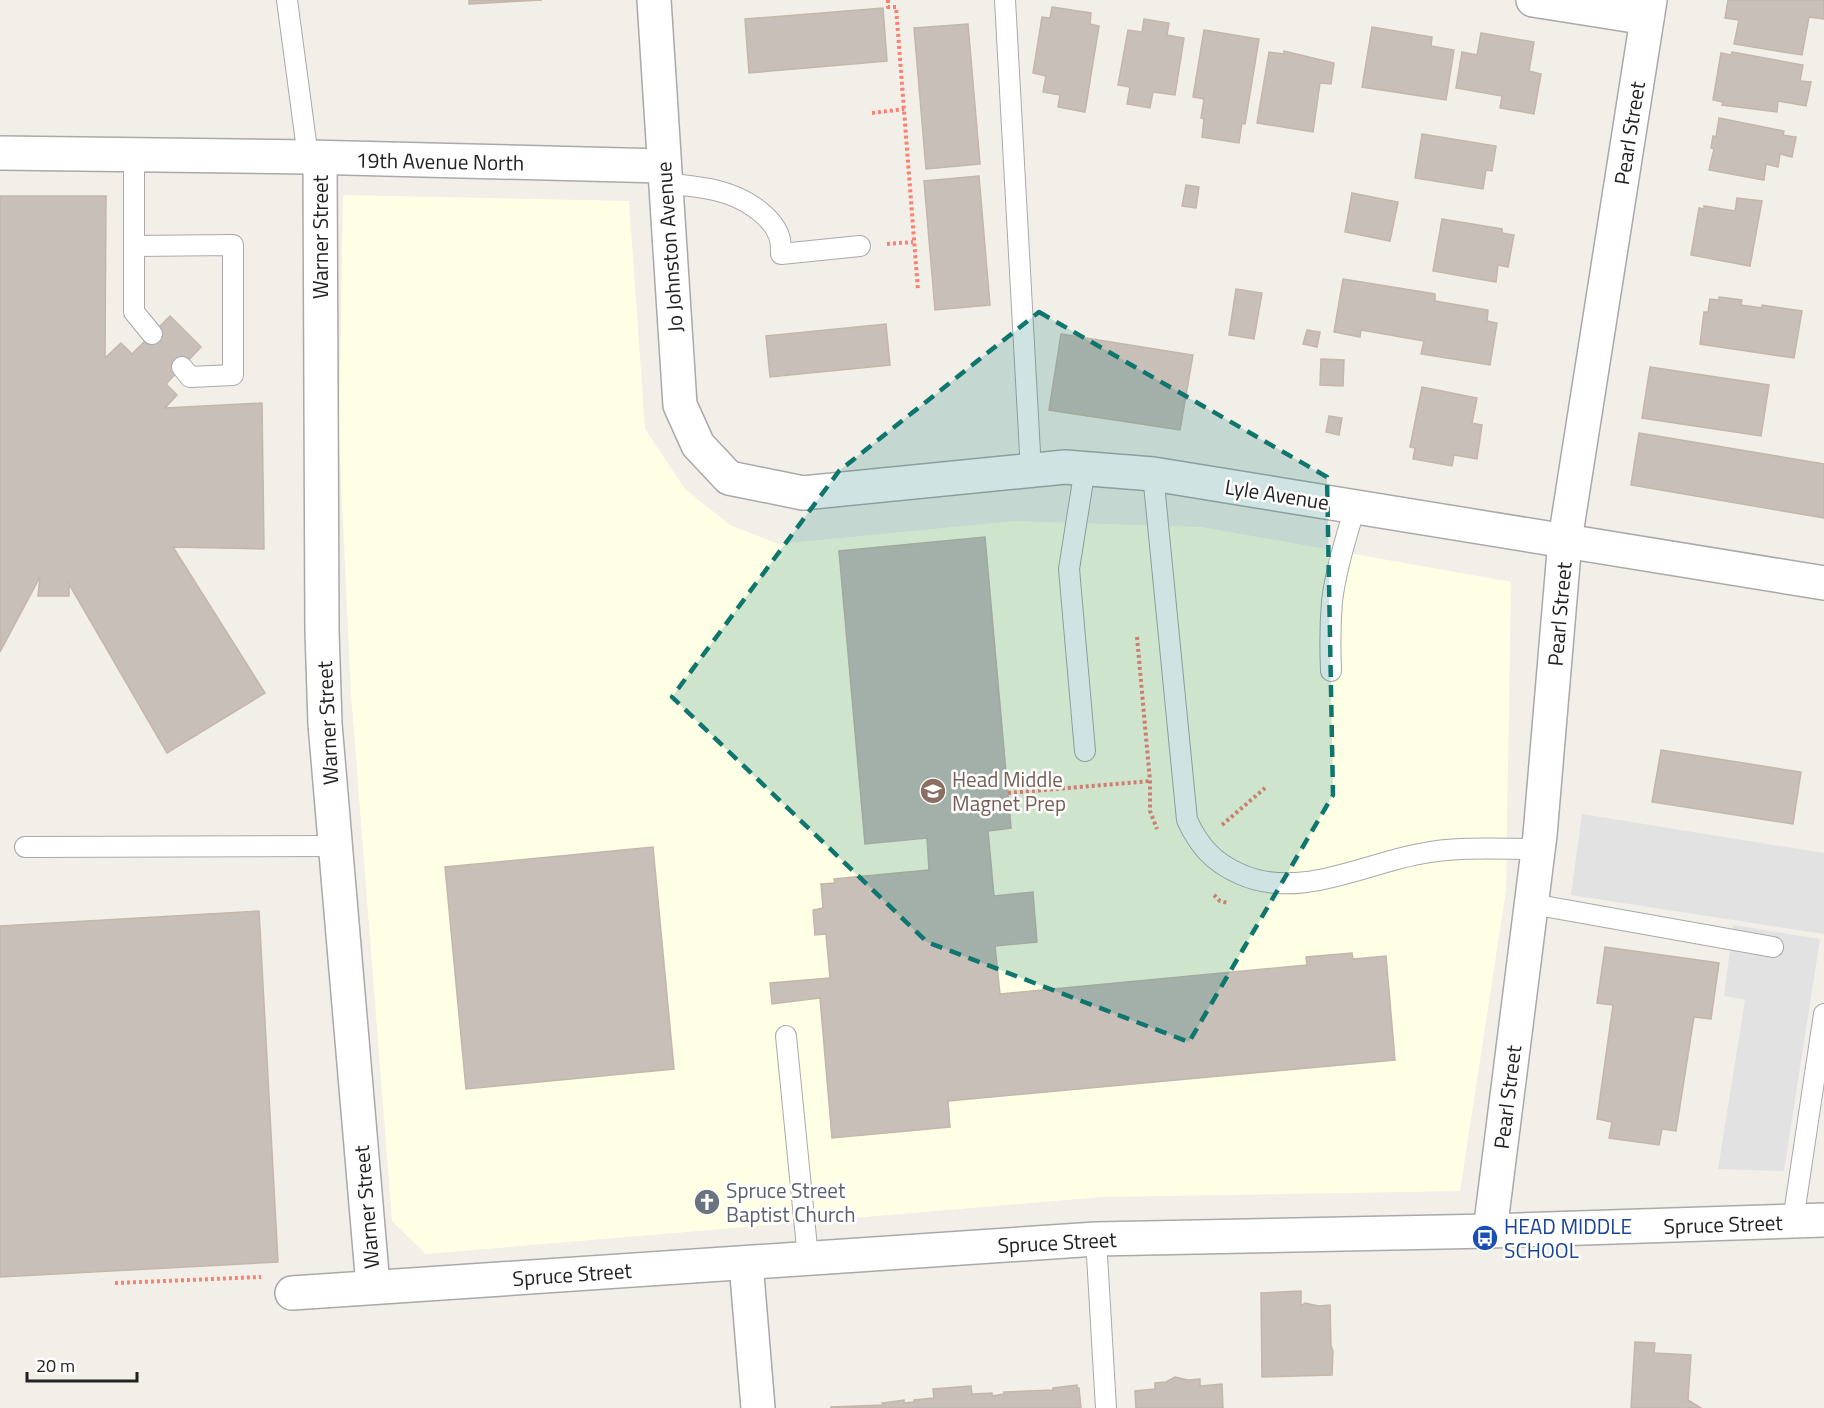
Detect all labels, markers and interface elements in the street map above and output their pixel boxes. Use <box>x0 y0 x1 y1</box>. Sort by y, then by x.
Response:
street label: Pearl Street <box>1605 78 1653 187</box>
street label: 19th Avenue North <box>356 144 524 178</box>
street label: Jo Johnston Avenue <box>647 161 691 333</box>
street label: Warner Street <box>304 174 336 299</box>
street label: Lyle Avenue <box>1223 470 1331 518</box>
street label: Pearl Street <box>1539 560 1580 667</box>
street label: Warner Street <box>308 660 346 786</box>
place label: Head Middle Magnet Prep <box>952 763 1066 819</box>
school or university icon: Head Middle Magnet Prep <box>918 776 948 806</box>
street label: Pearl Street <box>1485 1043 1529 1151</box>
street label: Warner Street <box>345 1143 387 1270</box>
place label: Spruce Street Baptist Church <box>726 1174 856 1230</box>
church icon: Spruce Street Baptist Church <box>692 1187 722 1217</box>
street label: Spruce Street <box>1663 1206 1784 1242</box>
place label: HEAD MIDDLE SCHOOL <box>1504 1210 1632 1266</box>
street label: Spruce Street <box>997 1223 1118 1261</box>
bus stop icon: HEAD MIDDLE SCHOOL <box>1470 1223 1500 1253</box>
street label: Spruce Street <box>511 1254 633 1294</box>
scale bar <box>27 1345 136 1383</box>
text: 20 m <box>36 1352 75 1379</box>

